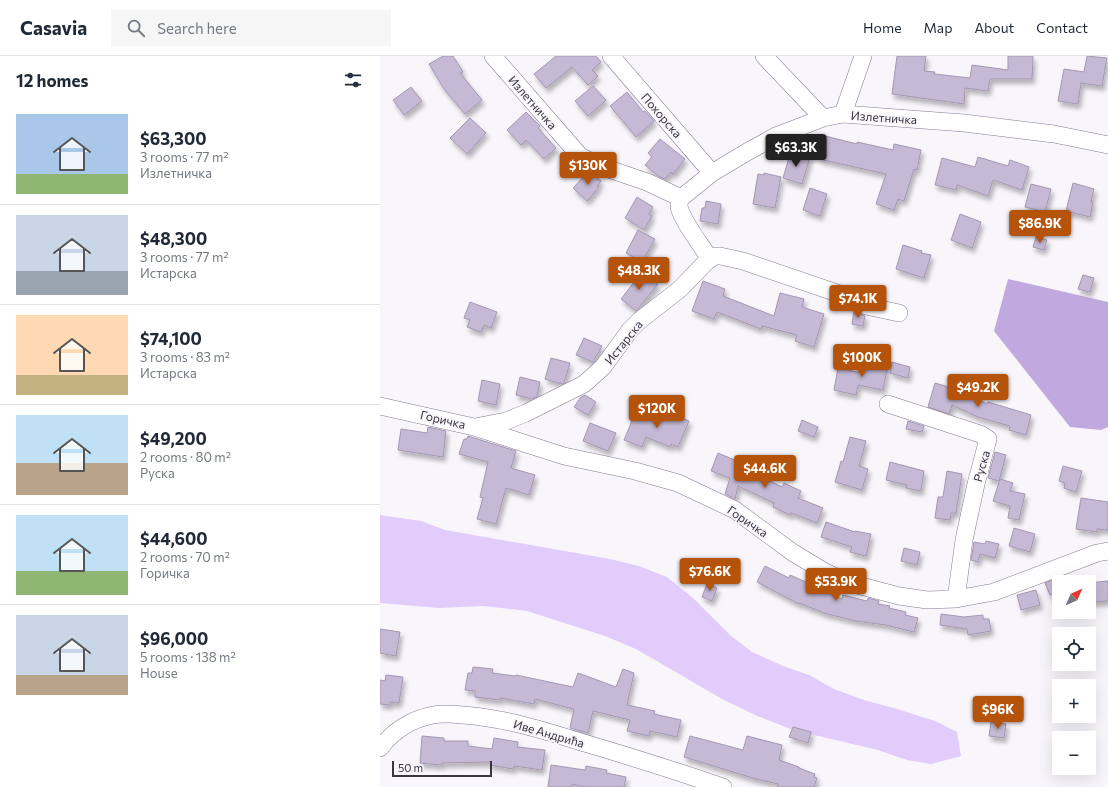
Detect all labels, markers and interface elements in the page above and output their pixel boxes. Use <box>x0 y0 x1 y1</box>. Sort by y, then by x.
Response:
search box <box>111 10 391 46</box>
text: Casavia <box>20 16 87 39</box>
icon: search <box>125 17 147 39</box>
text: Search here <box>157 19 237 37</box>
text: Home <box>863 19 902 36</box>
text: Map <box>924 19 952 36</box>
text: About <box>974 19 1014 36</box>
text: Contact <box>1036 19 1088 36</box>
icon: filters <box>342 69 364 91</box>
text: 12 homes <box>16 70 88 91</box>
street label: Излетничка <box>506 72 560 132</box>
street label: Похорска <box>639 90 685 140</box>
street label: Излетничка <box>850 108 918 126</box>
text: $63,300 <box>140 128 207 149</box>
icon: home <box>48 130 96 178</box>
pin: $63.3K <box>763 134 829 168</box>
text: $63.3K <box>775 139 817 155</box>
text: 3 rooms · 77 m² <box>140 149 229 165</box>
pin: $130K <box>560 152 616 186</box>
text: $130K <box>569 157 607 173</box>
text: Излетничка <box>140 165 212 181</box>
pin: $86.9K <box>1007 210 1073 244</box>
text: $86.9K <box>1018 215 1062 231</box>
text: $48,300 <box>140 228 207 249</box>
icon: home <box>48 231 96 279</box>
text: 3 rooms · 77 m² <box>140 249 229 265</box>
pin: $48.3K <box>606 257 672 291</box>
text: $48.3K <box>617 262 661 278</box>
text: Истарска <box>140 265 197 281</box>
pin: $74.1K <box>825 285 891 319</box>
text: $74.1K <box>838 290 878 306</box>
street label: Истарска <box>601 317 645 367</box>
text: $74,100 <box>140 328 202 349</box>
icon: home <box>48 331 96 379</box>
pin: $100K <box>834 344 890 378</box>
text: 3 rooms · 83 m² <box>140 349 230 365</box>
text: $100K <box>842 349 882 365</box>
text: Истарска <box>140 365 197 381</box>
pin: $49.2K <box>945 374 1011 408</box>
text: $49.2K <box>956 379 1000 395</box>
pin: $120K <box>629 395 685 429</box>
text: $120K <box>638 400 676 416</box>
street label: Горичка <box>419 407 467 431</box>
text: $49,200 <box>140 428 207 449</box>
icon: home <box>48 431 96 479</box>
text: 2 rooms · 80 m² <box>140 449 231 465</box>
street label: Руска <box>970 449 992 483</box>
pin: $44.6K <box>732 455 798 489</box>
text: $44.6K <box>743 460 787 476</box>
text: Руска <box>140 465 175 481</box>
street label: Горичка <box>725 502 771 540</box>
text: $44,600 <box>140 528 208 549</box>
icon: home <box>48 531 96 579</box>
text: 2 rooms · 70 m² <box>140 549 230 565</box>
pin: $76.6K <box>677 558 743 592</box>
text: $76.6K <box>689 563 731 579</box>
text: Горичка <box>140 565 190 581</box>
pin: $53.9K <box>803 568 869 602</box>
text: $53.9K <box>815 573 857 589</box>
north arrow <box>1052 575 1096 619</box>
map controls <box>1052 575 1096 775</box>
button: locate <box>1052 627 1096 671</box>
text: $96,000 <box>140 628 208 649</box>
icon: home <box>48 631 96 679</box>
text: 5 rooms · 138 m² <box>140 649 236 665</box>
text: House <box>140 665 178 681</box>
button: + <box>1052 679 1096 723</box>
pin: $96K <box>974 696 1022 730</box>
text: $96K <box>982 701 1014 717</box>
street label: Иве Андрића <box>512 716 586 750</box>
button: − <box>1052 731 1096 775</box>
scale bar <box>392 759 492 778</box>
text: 50 m <box>398 761 423 774</box>

